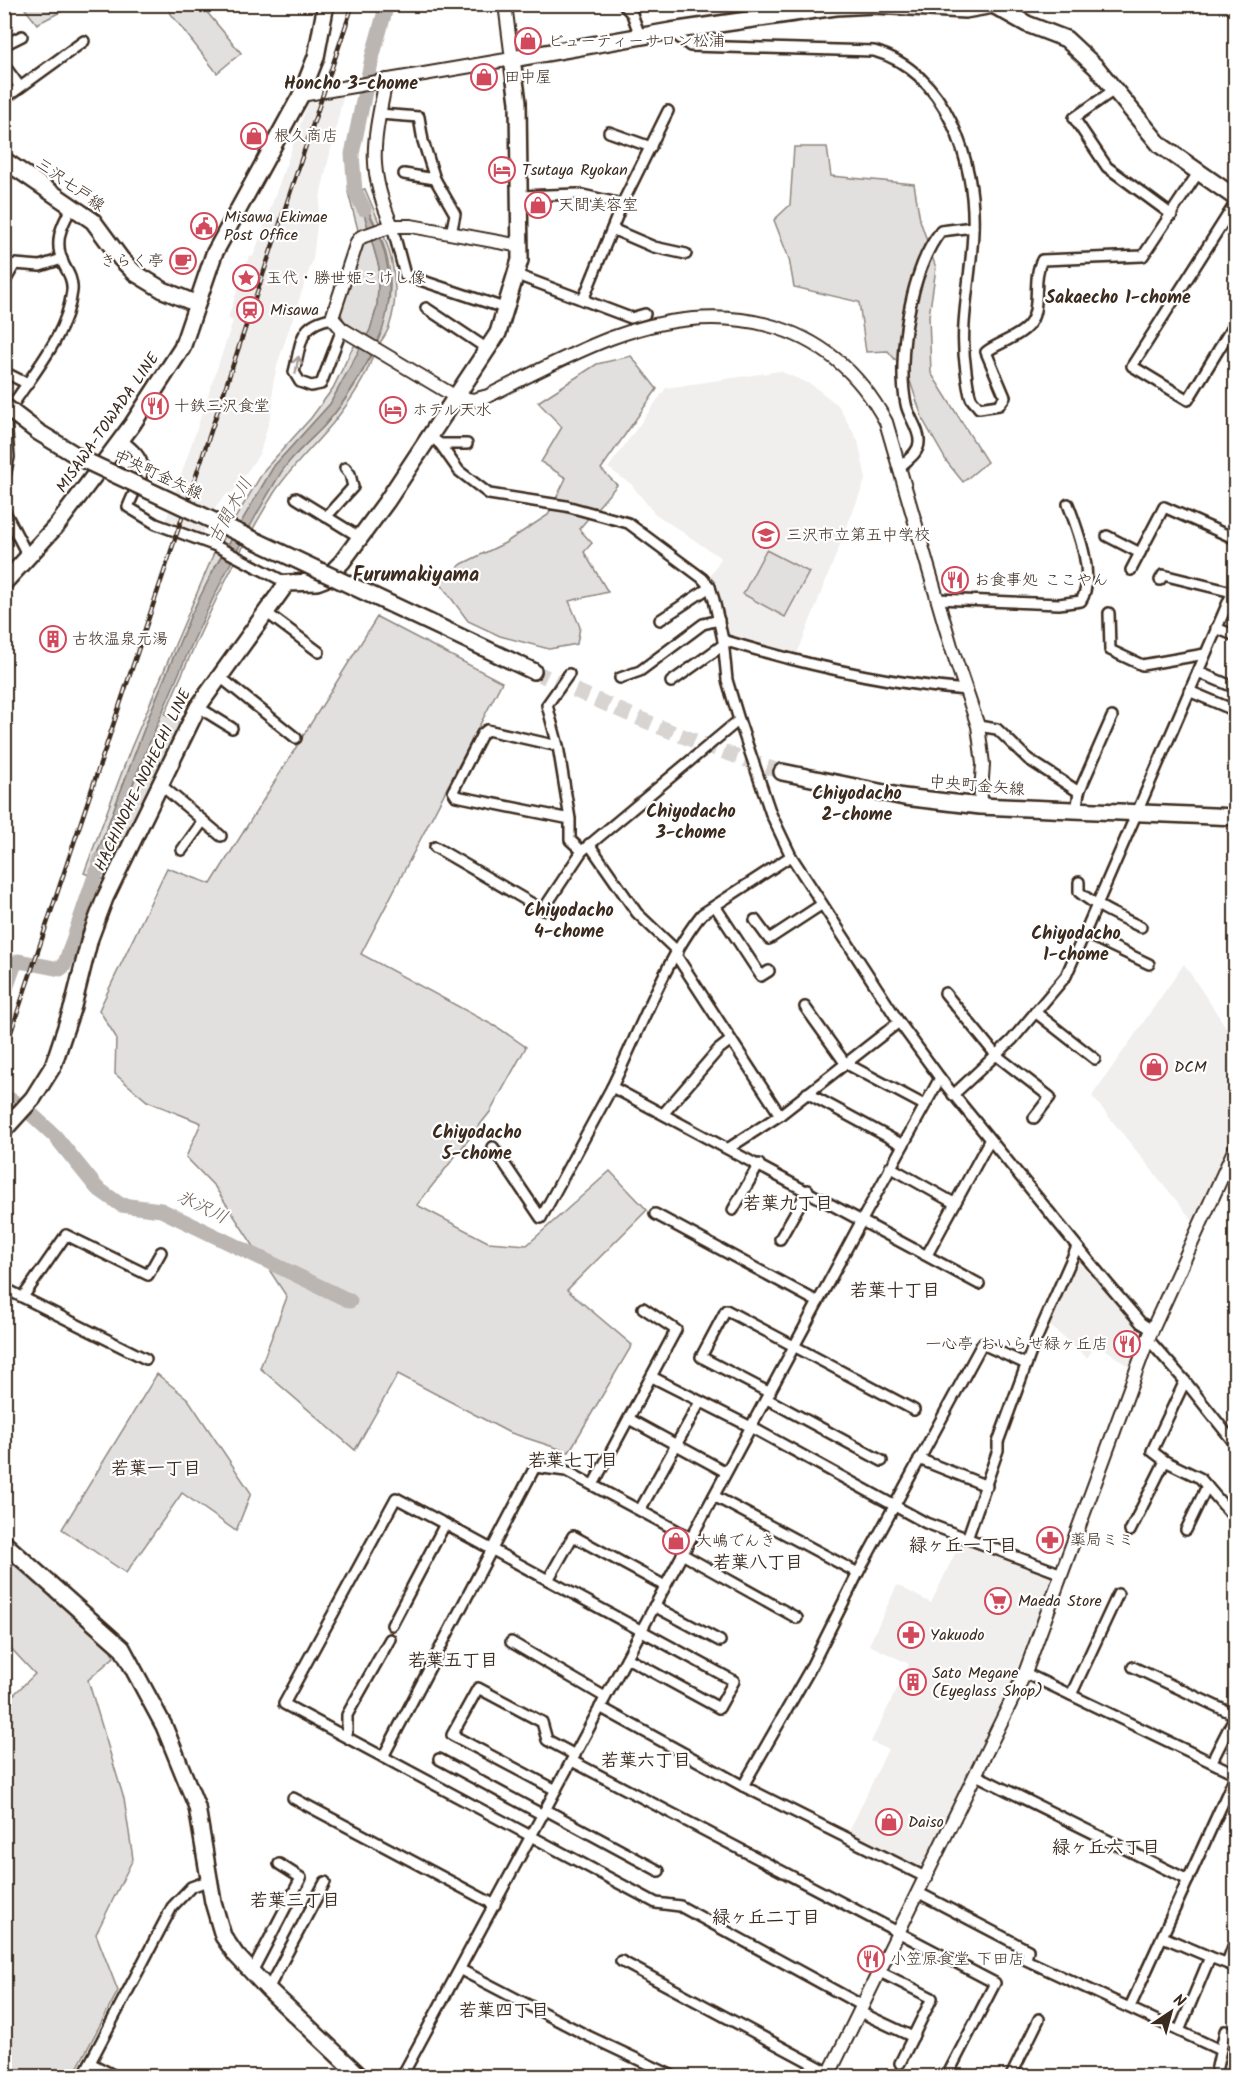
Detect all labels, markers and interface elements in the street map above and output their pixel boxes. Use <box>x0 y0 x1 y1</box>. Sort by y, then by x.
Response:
shop icon: ビューティーサロン松浦 <box>513 26 543 56</box>
place label: ビューティーサロン松浦 <box>548 29 725 54</box>
shop icon: 田中屋 <box>469 62 499 92</box>
place label: 田中屋 <box>504 65 552 90</box>
district label: Honcho 3-chome <box>284 70 418 99</box>
shop icon: 根久商店 <box>239 121 269 151</box>
place label: 根久商店 <box>274 124 338 149</box>
street label: 三沢七戸線 <box>30 152 110 218</box>
hotel icon: Tsutaya Ryokan <box>487 155 517 185</box>
place label: Tsutaya Ryokan <box>522 158 628 183</box>
shop icon: 天間美容室 <box>523 190 553 220</box>
place label: 天間美容室 <box>558 193 638 218</box>
place label: Misawa Ekimae Post Office <box>224 205 328 248</box>
public building icon: Misawa Ekimae Post Office <box>189 211 219 241</box>
cafe icon: きらく亭 <box>168 246 198 276</box>
place label: きらく亭 <box>100 249 164 274</box>
place icon: 玉代・勝世姫こけし像 <box>231 263 261 293</box>
place label: 玉代・勝世姫こけし像 <box>266 266 426 291</box>
district label: Sakaecho 1-chome <box>1045 284 1191 313</box>
station icon: Misawa <box>235 295 265 325</box>
place label: Misawa <box>270 298 319 323</box>
street label: MISAWA-TOWADA LINE <box>50 347 166 498</box>
one-way arrow <box>292 355 303 375</box>
restaurant icon: 十鉄三沢食堂 <box>140 391 170 421</box>
place label: 十鉄三沢食堂 <box>174 394 270 419</box>
hotel icon: ホテル天水 <box>378 395 408 425</box>
place label: ホテル天水 <box>412 398 491 423</box>
street label: 中央町金矢線 <box>109 443 207 507</box>
water label: 古間木川 <box>201 472 261 550</box>
school or university icon: 三沢市立第五中学校 <box>751 520 781 550</box>
place label: 三沢市立第五中学校 <box>786 523 930 548</box>
district label: Furumakiyama <box>353 560 479 592</box>
restaurant icon: お食事処 ここやん <box>940 565 970 595</box>
place label: お食事処 ここやん <box>974 568 1108 593</box>
building icon: 古牧温泉元湯 <box>38 624 68 654</box>
place label: 古牧温泉元湯 <box>72 627 168 652</box>
street label: HACHINOHE-NOHECHI LINE <box>88 684 198 875</box>
street label: 中央町金矢線 <box>928 769 1026 803</box>
district label: Chiyodacho 2-chome <box>812 780 902 830</box>
district label: Chiyodacho 3-chome <box>646 798 736 848</box>
district label: Chiyodacho 4-chome <box>524 897 614 947</box>
district label: Chiyodacho 1-chome <box>1031 920 1121 970</box>
shop icon: DCM <box>1139 1052 1169 1082</box>
place label: DCM <box>1174 1055 1207 1080</box>
district label: Chiyodacho 5-chome <box>432 1119 522 1169</box>
water label: 氷沢川 <box>171 1183 233 1233</box>
district label: 若葉九丁目 <box>743 1190 833 1219</box>
district label: 若葉十丁目 <box>850 1277 940 1306</box>
restaurant icon: 一心亭 おいらせ緑ヶ丘店 <box>1112 1329 1142 1359</box>
place label: 一心亭 おいらせ緑ヶ丘店 <box>926 1332 1108 1357</box>
district label: 若葉七丁目 <box>528 1447 618 1476</box>
district label: 若葉一丁目 <box>111 1455 201 1484</box>
pharmacy icon: 薬局ミミ <box>1035 1525 1065 1555</box>
shop icon: 大嶋でんき <box>661 1526 691 1556</box>
place label: 薬局ミミ <box>1070 1528 1134 1553</box>
place label: 大嶋でんき <box>696 1529 776 1554</box>
district label: 緑ヶ丘一丁目 <box>909 1532 1017 1561</box>
district label: 若葉八丁目 <box>713 1549 803 1578</box>
supermarket icon: Maeda Store <box>983 1586 1013 1616</box>
place label: Maeda Store <box>1018 1589 1102 1614</box>
pharmacy icon: Yakuodo <box>896 1620 926 1650</box>
place label: Yakuodo <box>930 1623 984 1648</box>
district label: 若葉五丁目 <box>408 1647 498 1676</box>
place label: Sato Megane (Eyeglass Shop) <box>932 1661 1043 1704</box>
building icon: Sato Megane (Eyeglass Shop) <box>898 1667 928 1697</box>
district label: 若葉六丁目 <box>601 1747 691 1776</box>
shop icon: Daiso <box>874 1807 904 1837</box>
place label: Daiso <box>908 1810 944 1835</box>
district label: 緑ヶ丘六丁目 <box>1052 1834 1160 1863</box>
district label: 若葉三丁目 <box>250 1887 340 1916</box>
district label: 緑ヶ丘二丁目 <box>712 1904 820 1933</box>
restaurant icon: 小笠原食堂 下田店 <box>856 1944 886 1974</box>
place label: 小笠原食堂 下田店 <box>890 1947 1024 1972</box>
north arrow <box>1141 1982 1201 2042</box>
text: N <box>1167 1988 1190 2014</box>
district label: 若葉四丁目 <box>459 1997 549 2026</box>

